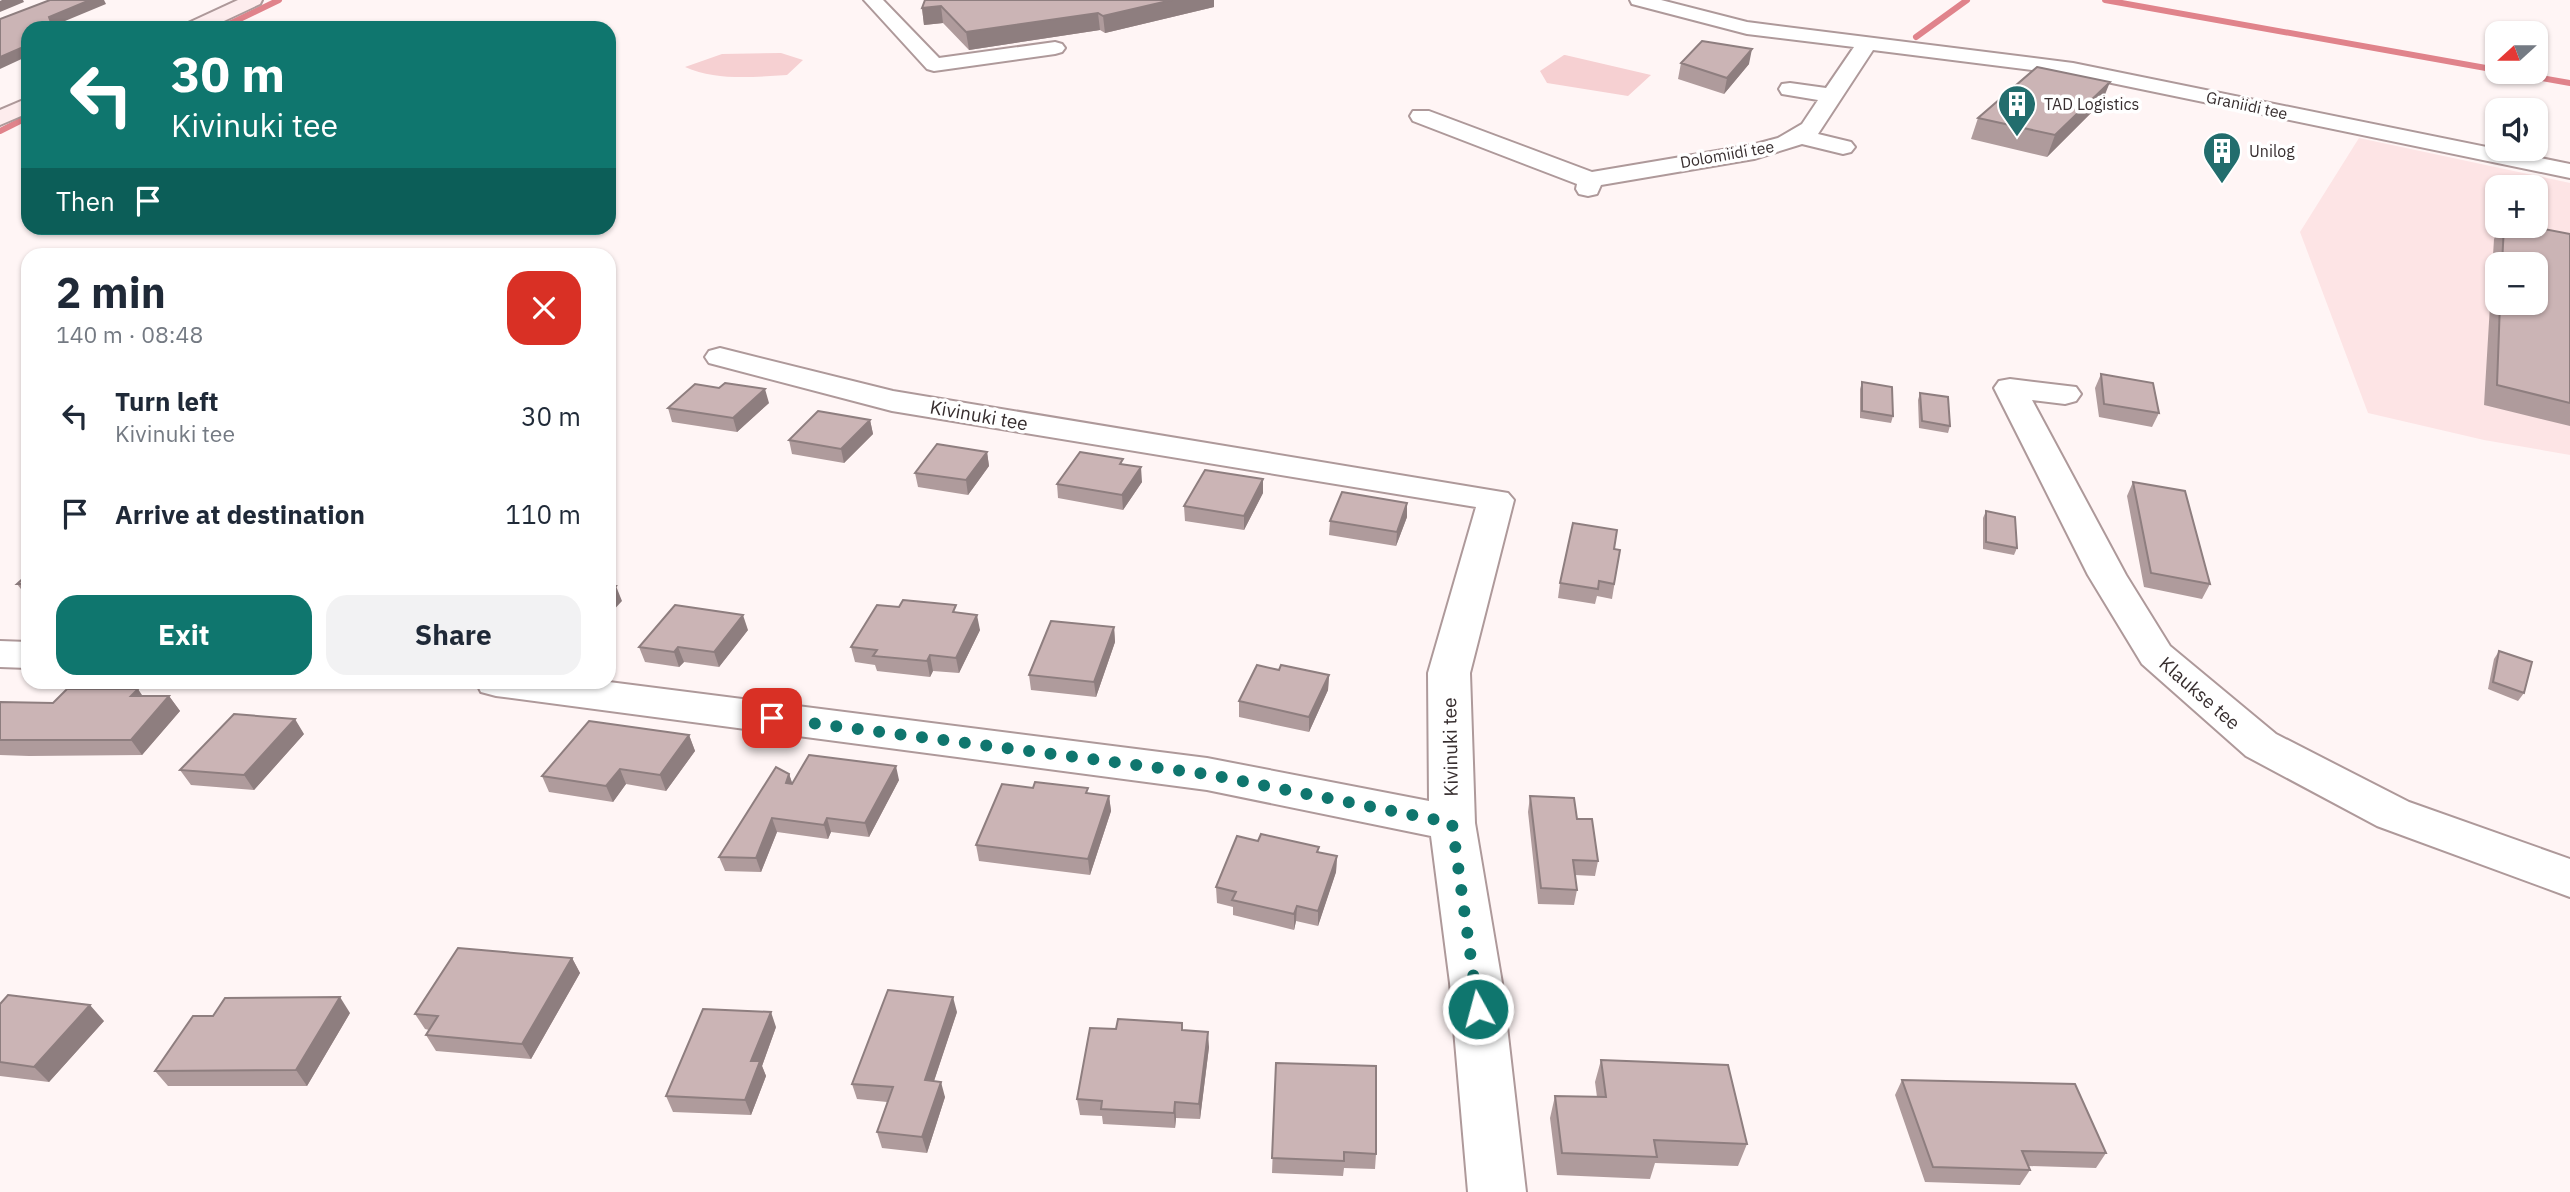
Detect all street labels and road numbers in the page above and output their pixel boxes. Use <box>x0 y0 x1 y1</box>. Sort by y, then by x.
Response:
street label: Graniidi tee <box>2204 87 2290 123</box>
street label: Dolomiidi tee <box>1678 136 1776 172</box>
street label: Kivinuki tee <box>928 395 1030 435</box>
street label: Klaukse tee <box>2155 651 2245 735</box>
street label: Kivinuki tee <box>1437 697 1463 797</box>

